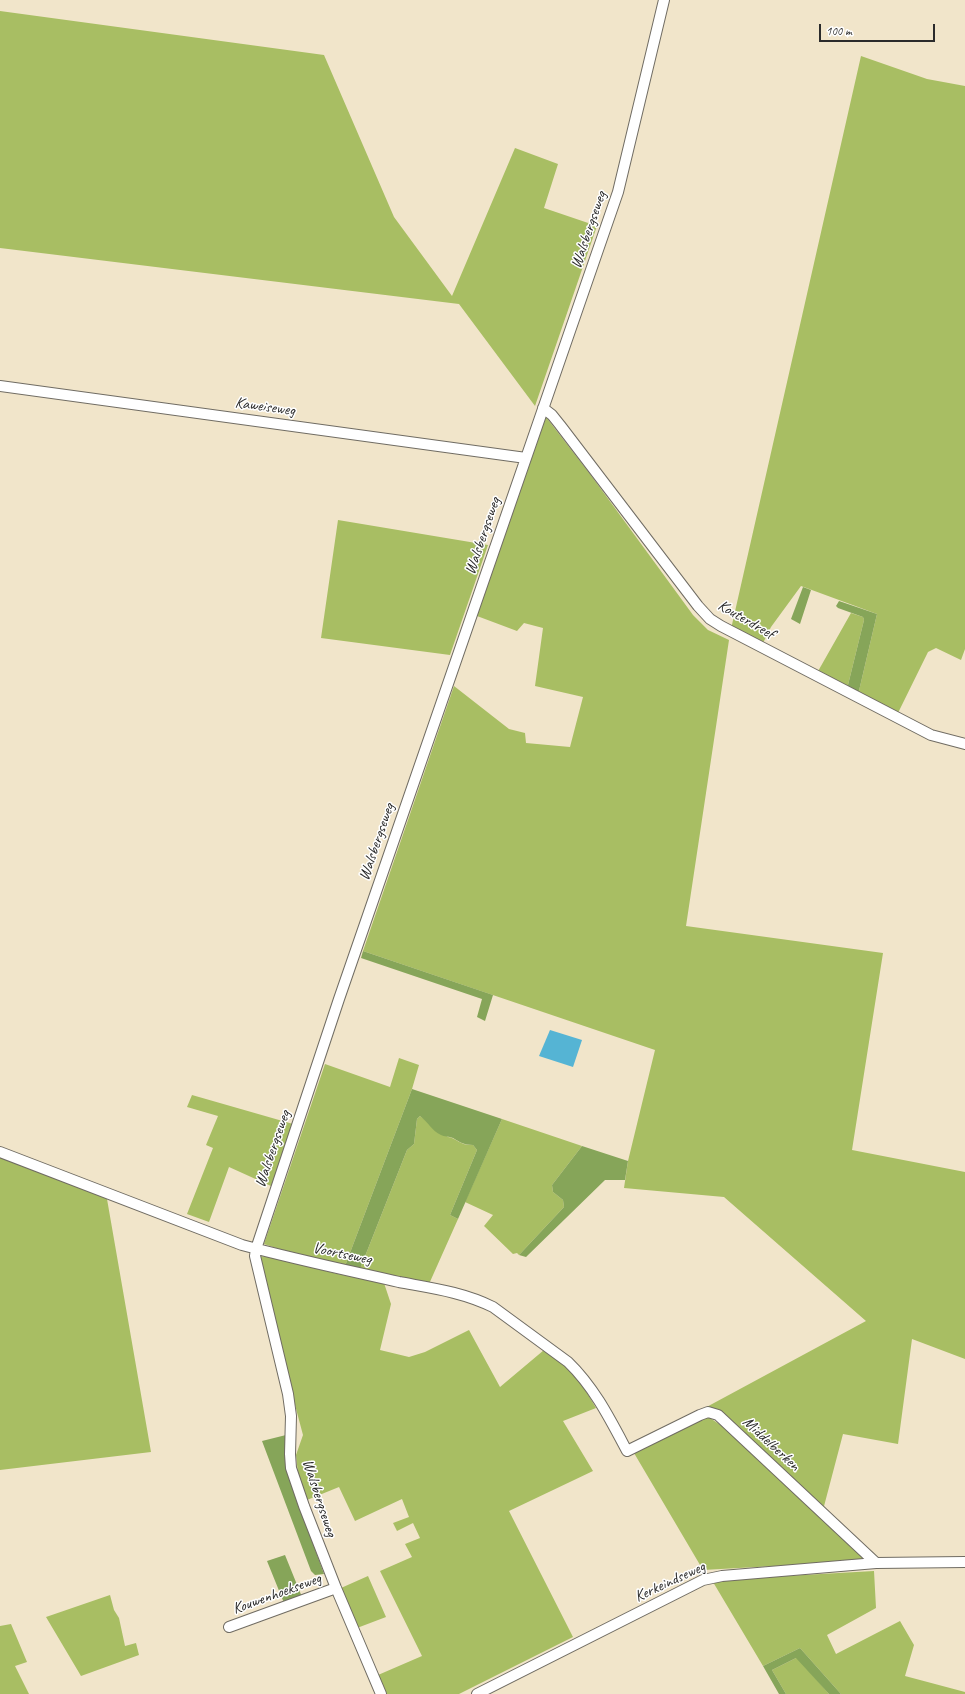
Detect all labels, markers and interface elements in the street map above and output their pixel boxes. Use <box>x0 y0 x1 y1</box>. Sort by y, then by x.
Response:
scale bar <box>821 16 937 42</box>
text: 100 m <box>826 23 852 39</box>
street label: Walsbergseweg <box>567 189 611 271</box>
street label: Kaweiseweg <box>234 393 296 421</box>
street label: Walsbergseweg <box>461 495 505 577</box>
street label: Kouterdreef <box>714 596 778 644</box>
street label: Walsbergseweg <box>355 801 399 883</box>
street label: Walsbergseweg <box>251 1108 295 1190</box>
street label: Voortseweg <box>311 1238 373 1270</box>
street label: Middelberken <box>738 1413 804 1475</box>
street label: Walsbergseweg <box>297 1457 341 1539</box>
street label: Kerkeindseweg <box>632 1557 708 1607</box>
street label: Kouwenhoekseweg <box>230 1569 324 1619</box>

